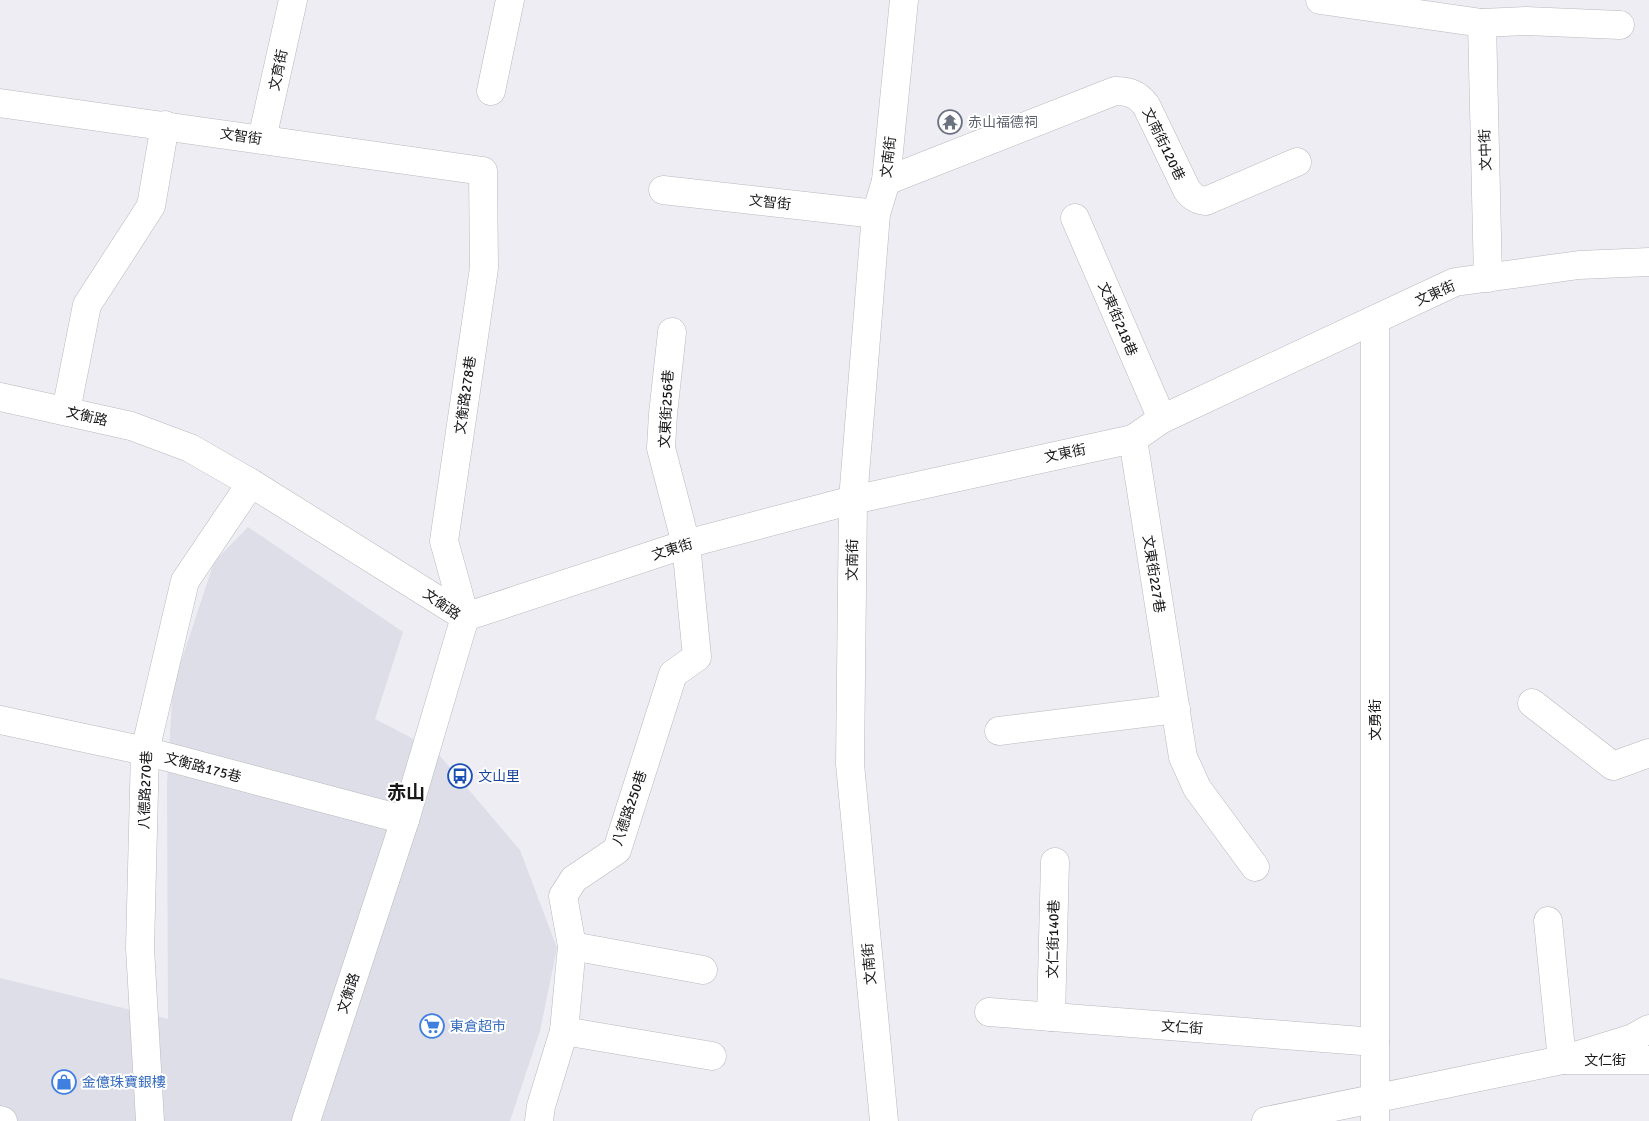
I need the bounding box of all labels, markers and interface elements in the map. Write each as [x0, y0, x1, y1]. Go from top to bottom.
street label: 文育街 [266, 48, 291, 92]
street label: 文南街120巷 [1139, 105, 1188, 183]
temple icon: 赤山福德祠 [937, 109, 963, 135]
place label: 赤山福德祠 [968, 114, 1038, 131]
street label: 文智街 [219, 125, 263, 148]
street label: 文中街 [1476, 129, 1495, 171]
street label: 文南街 [878, 135, 899, 179]
street label: 文智街 [748, 192, 792, 213]
street label: 文東街 [1413, 277, 1458, 310]
street label: 文東街218巷 [1094, 280, 1141, 359]
street label: 文衡路278巷 [452, 355, 479, 435]
street label: 文東街256巷 [656, 369, 677, 449]
street label: 文衡路 [65, 403, 109, 429]
street label: 文東街 [1043, 441, 1087, 466]
street label: 文東街227巷 [1139, 534, 1168, 614]
street label: 文東街 [650, 535, 695, 564]
street label: 文南街 [844, 539, 861, 581]
street label: 文衡路 [420, 585, 464, 623]
street label: 文勇街 [1367, 699, 1384, 741]
street label: 文衡路175巷 [163, 749, 243, 786]
street label: 八德路270巷 [136, 750, 155, 830]
bus stop icon: 文山里 [447, 763, 473, 789]
place label: 文山里 [478, 768, 520, 785]
street label: 八德路250巷 [609, 768, 650, 848]
district label: 赤山 [387, 781, 425, 805]
street label: 文仁街140巷 [1044, 900, 1063, 978]
street label: 文南街 [859, 942, 880, 986]
street label: 文衡路 [334, 971, 363, 1016]
supermarket icon: 東倉超市 [419, 1013, 445, 1039]
place label: 東倉超市 [450, 1018, 506, 1035]
street label: 文仁街 [1160, 1018, 1204, 1037]
street label: 文仁街 [1584, 1052, 1626, 1069]
shop icon: 金億珠寶銀樓 [51, 1069, 77, 1095]
place label: 金億珠寶銀樓 [82, 1074, 166, 1091]

